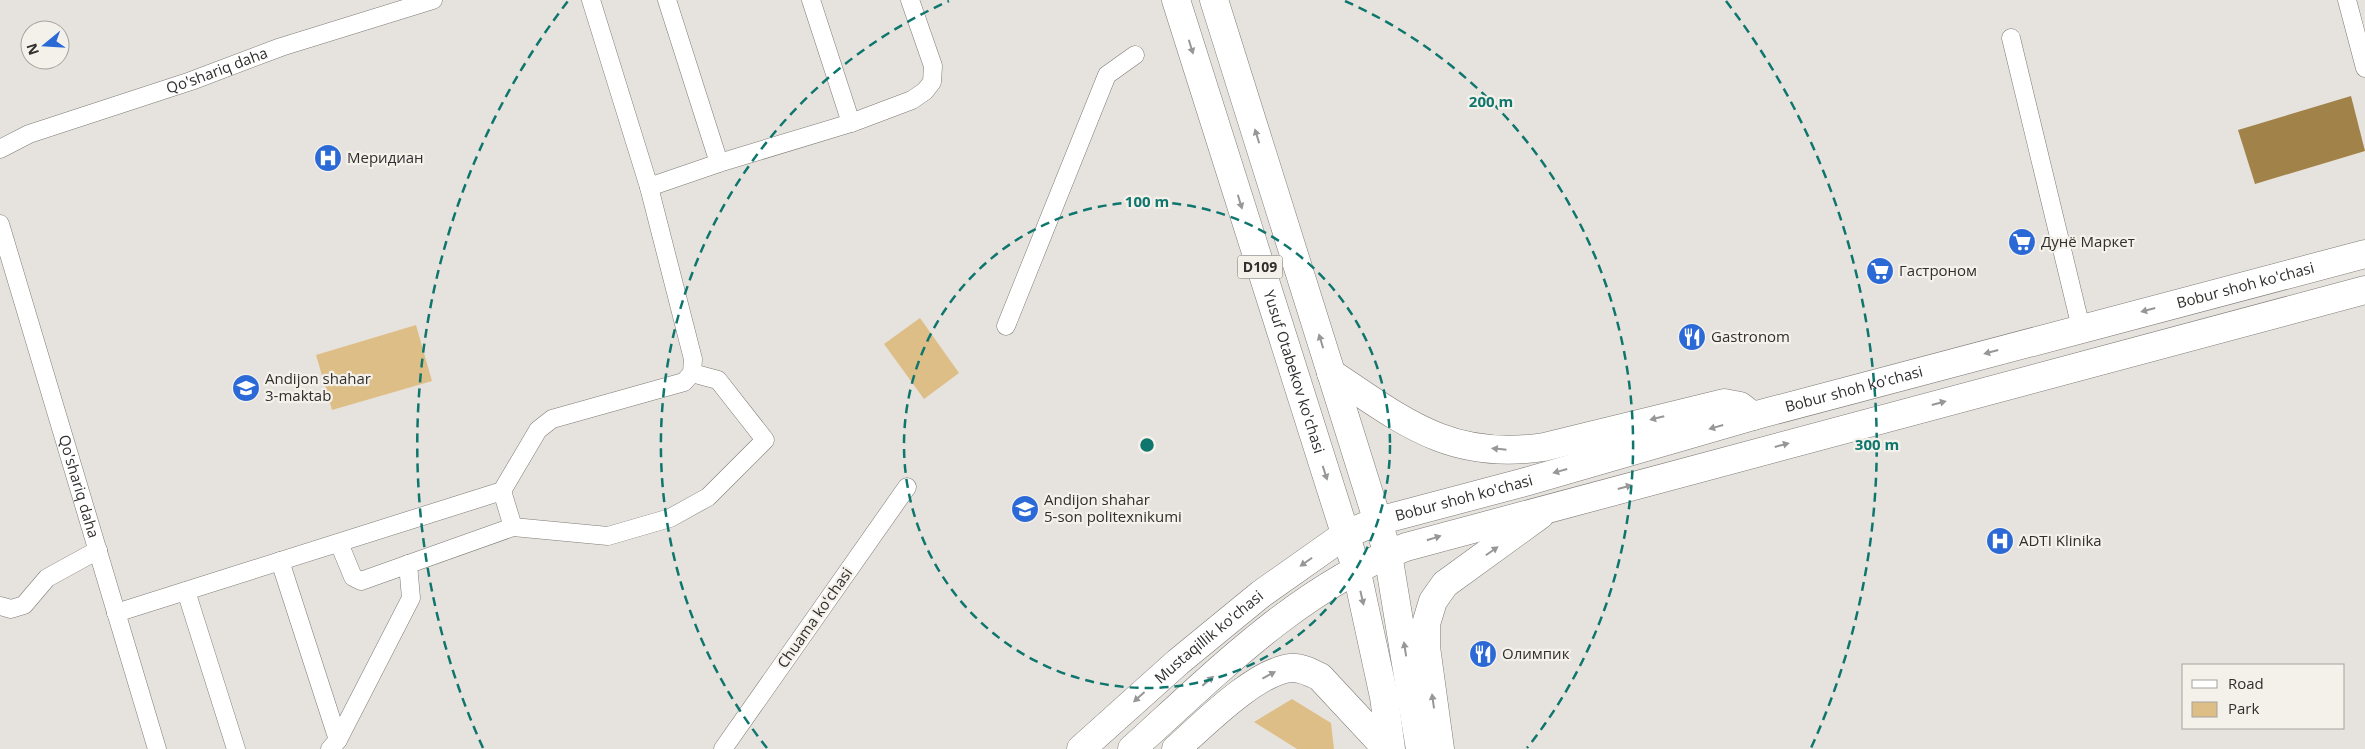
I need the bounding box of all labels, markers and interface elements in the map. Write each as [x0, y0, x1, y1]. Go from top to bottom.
north arrow [20, 20, 70, 70]
one-way arrow [1188, 39, 1195, 54]
text: N [21, 41, 43, 58]
street label: Qo'shariq daha [163, 42, 270, 97]
text: 200 m [1469, 91, 1513, 111]
one-way arrow [1252, 128, 1260, 143]
hospital icon: Меридиан [313, 143, 343, 173]
place label: Меридиан [347, 147, 424, 167]
text: 100 m [1125, 191, 1169, 211]
one-way arrow [1236, 194, 1244, 209]
supermarket icon: Дунё Маркет [2007, 227, 2037, 257]
place label: Дунё Маркет [2041, 231, 2135, 251]
road number: D109 [1238, 256, 1282, 278]
supermarket icon: Гастроном [1865, 256, 1895, 286]
street label: Bobur shoh ko'chasi [2174, 257, 2316, 312]
place label: Гастроном [1899, 260, 1977, 280]
street label: Yusuf Otabekov ko'chasi [1260, 287, 1330, 456]
one-way arrow [2141, 307, 2156, 315]
restaurant icon: Gastronom [1677, 322, 1707, 352]
place label: Gastronom [1711, 326, 1790, 346]
one-way arrow [1317, 333, 1325, 348]
one-way arrow [1984, 348, 1999, 356]
street label: Bobur shoh ko'chasi [1783, 361, 1925, 416]
place label: Andijon shahar 3-maktab [265, 368, 371, 405]
school or university icon: Andijon shahar 3-maktab [231, 373, 261, 403]
one-way arrow [1931, 398, 1946, 406]
one-way arrow [1650, 414, 1665, 422]
one-way arrow [1709, 423, 1724, 431]
street label: Qo'shariq daha [55, 432, 104, 540]
text: 300 m [1855, 434, 1899, 454]
centre of rings [1138, 436, 1156, 454]
one-way arrow [1774, 440, 1789, 448]
one-way arrow [1491, 445, 1507, 453]
one-way arrow [1322, 466, 1330, 481]
one-way arrow [1552, 468, 1567, 476]
street label: Bobur shoh ko'chasi [1393, 469, 1535, 525]
one-way arrow [1617, 483, 1633, 491]
place label: Andijon shahar 5-son politexnikumi [1044, 489, 1182, 526]
school or university icon: Andijon shahar 5-son politexnikumi [1010, 494, 1040, 524]
hospital icon: ADTI Klinika [1985, 526, 2015, 556]
place label: ADTI Klinika [2019, 530, 2102, 550]
one-way arrow [1427, 534, 1442, 542]
one-way arrow [1485, 546, 1499, 556]
one-way arrow [1299, 557, 1313, 567]
street label: Chuama koʻchasi [772, 563, 856, 672]
street label: Mustaqillik ko'chasi [1150, 585, 1267, 687]
one-way arrow [1359, 591, 1367, 607]
restaurant icon: Олимпик [1468, 639, 1498, 669]
one-way arrow [1401, 640, 1409, 656]
place label: Олимпик [1502, 643, 1570, 663]
legend [2182, 664, 2345, 729]
one-way arrow [1262, 671, 1276, 679]
text: Road [2228, 673, 2264, 693]
one-way arrow [1201, 676, 1214, 687]
one-way arrow [1133, 691, 1145, 703]
one-way arrow [1429, 692, 1437, 708]
text: Park [2228, 698, 2259, 718]

